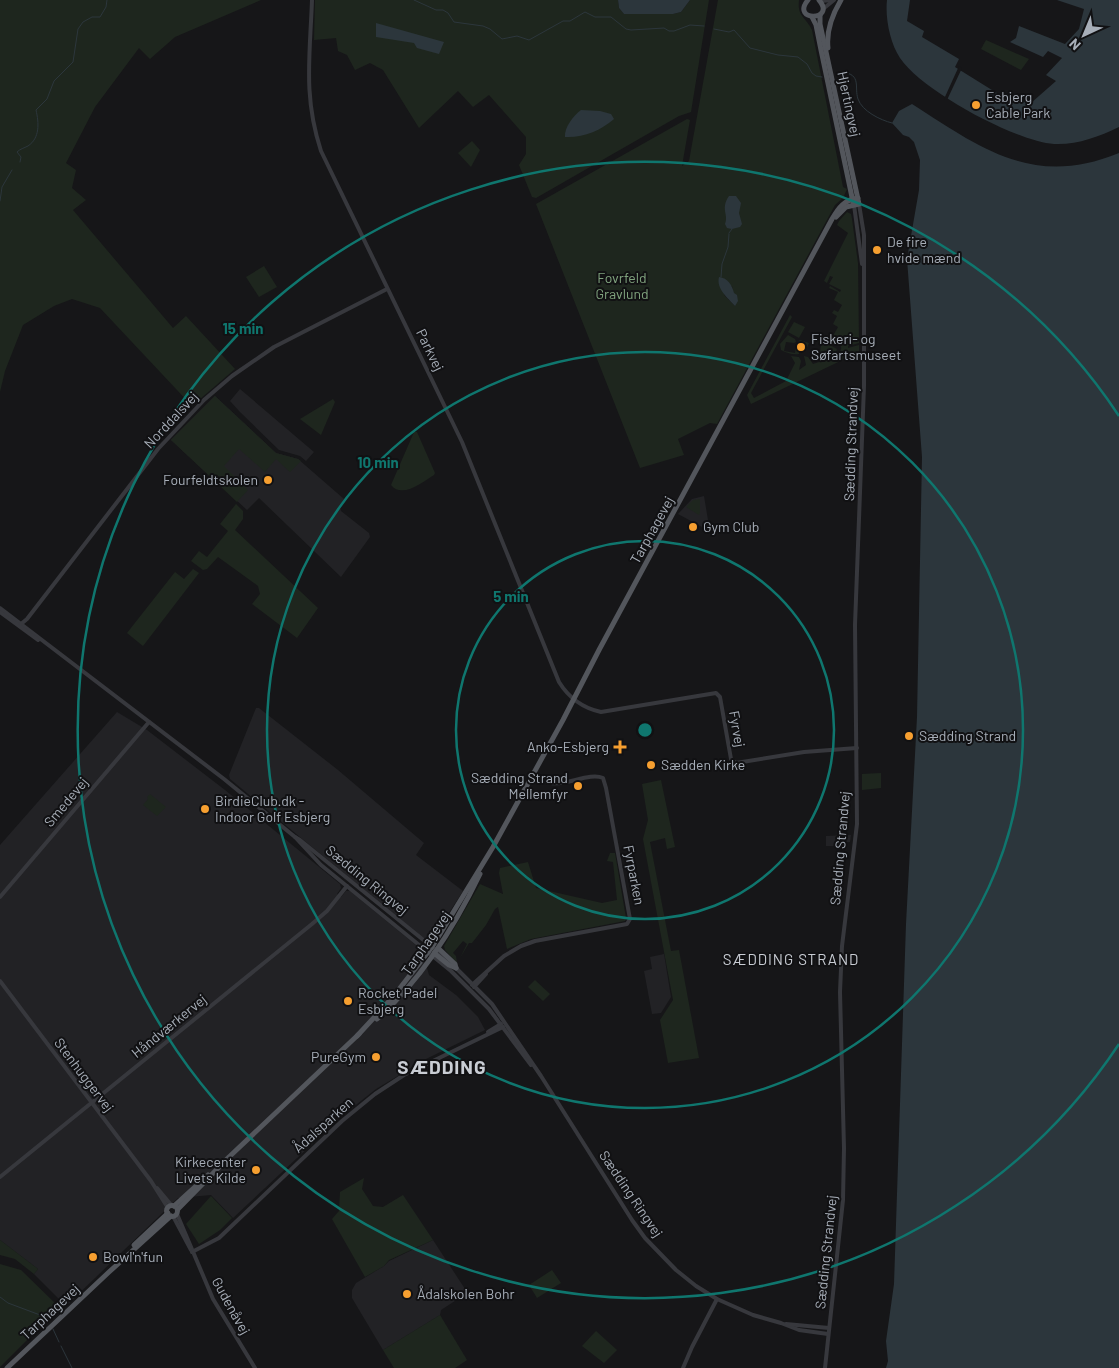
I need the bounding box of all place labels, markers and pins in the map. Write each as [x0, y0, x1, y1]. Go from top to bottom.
place label: Esbjerg Cable Park [986, 88, 1050, 121]
marker: Esbjerg Cable Park [970, 99, 982, 111]
place label: De fire hvide mænd [887, 233, 961, 266]
marker: De fire hvide mænd [871, 244, 883, 256]
place label: Fiskeri- og Søfartsmuseet [811, 330, 901, 363]
marker: Fiskeri- og Søfartsmuseet [795, 341, 807, 353]
place label: Fourfeldtskolen [163, 471, 258, 488]
marker: Fourfeldtskolen [262, 474, 274, 486]
place label: Gym Club [703, 518, 759, 535]
marker: Gym Club [687, 521, 699, 533]
centre of rings [636, 721, 654, 739]
place label: Sædding Strand [919, 727, 1016, 744]
marker: Sædding Strand [903, 730, 915, 742]
place label: Anko-Esbjerg [527, 738, 609, 755]
marker: Anko-Esbjerg [613, 740, 627, 754]
place label: Sædden Kirke [661, 756, 745, 773]
marker: Sædden Kirke [645, 759, 657, 771]
place label: Sædding Strand Mellemfyr [471, 769, 568, 802]
marker: Sædding Strand Mellemfyr [572, 780, 584, 792]
place label: BirdieClub.dk - Indoor Golf Esbjerg [215, 792, 330, 825]
marker: BirdieClub.dk - Indoor Golf Esbjerg [199, 803, 211, 815]
place label: Rocket Padel Esbjerg [358, 984, 437, 1017]
marker: Rocket Padel Esbjerg [342, 995, 354, 1007]
place label: PureGym [311, 1048, 366, 1065]
marker: PureGym [370, 1051, 382, 1063]
place label: Kirkecenter Livets Kilde [175, 1153, 246, 1186]
marker: Kirkecenter Livets Kilde [250, 1164, 262, 1176]
place label: Bowl'n'fun [103, 1248, 163, 1265]
marker: Bowl'n'fun [87, 1251, 99, 1263]
place label: Ådalskolen Bohr [417, 1285, 515, 1302]
marker: Ådalskolen Bohr [401, 1288, 413, 1300]

